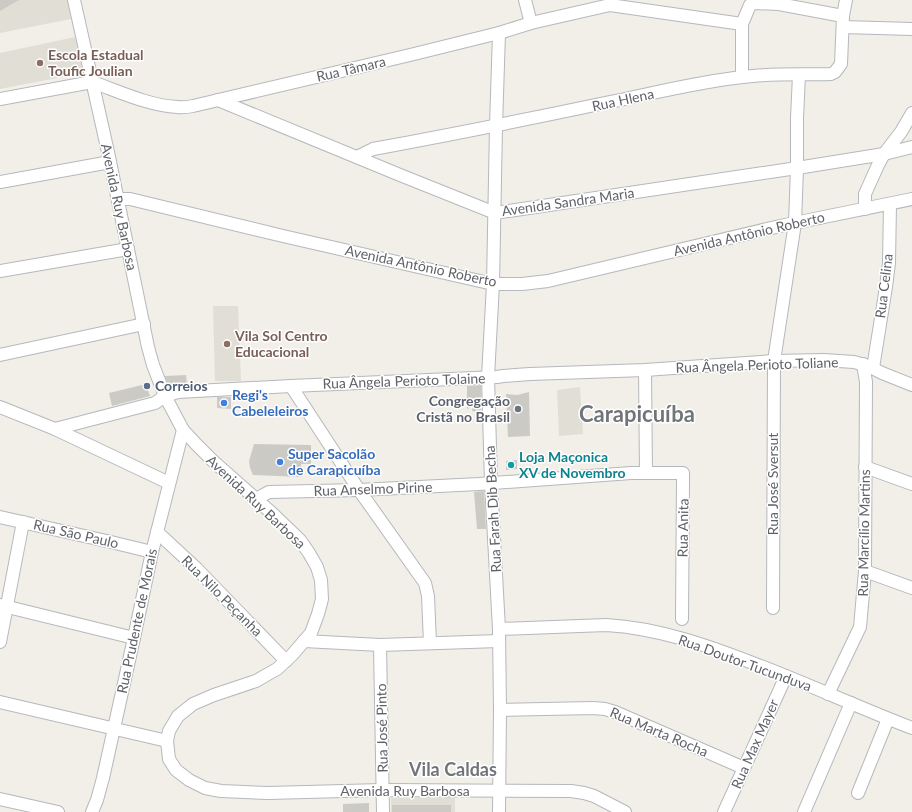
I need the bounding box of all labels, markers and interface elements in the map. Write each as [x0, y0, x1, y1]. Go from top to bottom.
place label: Escola Estadual Toufic Joulian [48, 46, 144, 79]
street label: Rua Tâmara [314, 52, 387, 85]
marker: Escola Estadual Toufic Joulian [35, 58, 45, 68]
street label: Rua Hlena [590, 85, 655, 114]
street label: Avenida Ruy Barbosa [98, 142, 141, 272]
street label: Avenida Sandra Maria [501, 184, 635, 219]
street label: Avenida Antônio Roberto [672, 208, 826, 259]
street label: Avenida Antônio Roberto [344, 241, 499, 290]
street label: Rua Celina [871, 253, 896, 319]
place label: Vila Sol Centro Educacional [234, 327, 328, 360]
marker: Vila Sol Centro Educacional [222, 339, 232, 349]
street label: Rua Ângela Perioto Toliane [675, 353, 839, 376]
street label: Rua Ângela Perioto Tolaine [322, 369, 486, 392]
place label: Correios [155, 377, 208, 394]
marker: Correios [142, 381, 152, 391]
place label: Regi's Cabeleleiros [232, 386, 308, 419]
place label: Congregação Cristã no Brasil [416, 392, 510, 425]
marker: Regi's Cabeleleiros [219, 398, 229, 408]
district label: Carapicuíba [579, 400, 695, 427]
marker: Congregação Cristã no Brasil [513, 404, 523, 414]
street label: Rua José Sversut [764, 433, 781, 535]
place label: Super Sacolão de Carapicuíba [288, 445, 381, 478]
street label: Rua Farah Dib Becha [481, 445, 504, 573]
place label: Loja Maçonica XV de Novembro [519, 448, 626, 481]
street label: Avenida Ruy Barbosa [203, 451, 309, 552]
marker: Super Sacolão de Carapicuíba [275, 457, 285, 467]
marker: Loja Maçonica XV de Novembro [506, 460, 516, 470]
street label: Rua Marcílio Martins [854, 469, 873, 597]
street label: Rua Anselmo Pirine [313, 478, 433, 499]
street label: Rua Anita [673, 498, 692, 558]
street label: Rua São Paulo [32, 515, 120, 552]
street label: Rua Prudente de Morais [113, 547, 160, 695]
street label: Rua Nilo Peçanha [178, 552, 266, 640]
street label: Rua Doutor Tucunduva [676, 630, 814, 695]
street label: Rua José Pinto [372, 683, 391, 773]
street label: Rua Max Mayer [727, 696, 782, 791]
street label: Rua Marta Rocha [608, 703, 711, 760]
district label: Vila Caldas [408, 758, 497, 780]
street label: Avenida Ruy Barbosa [340, 782, 470, 799]

